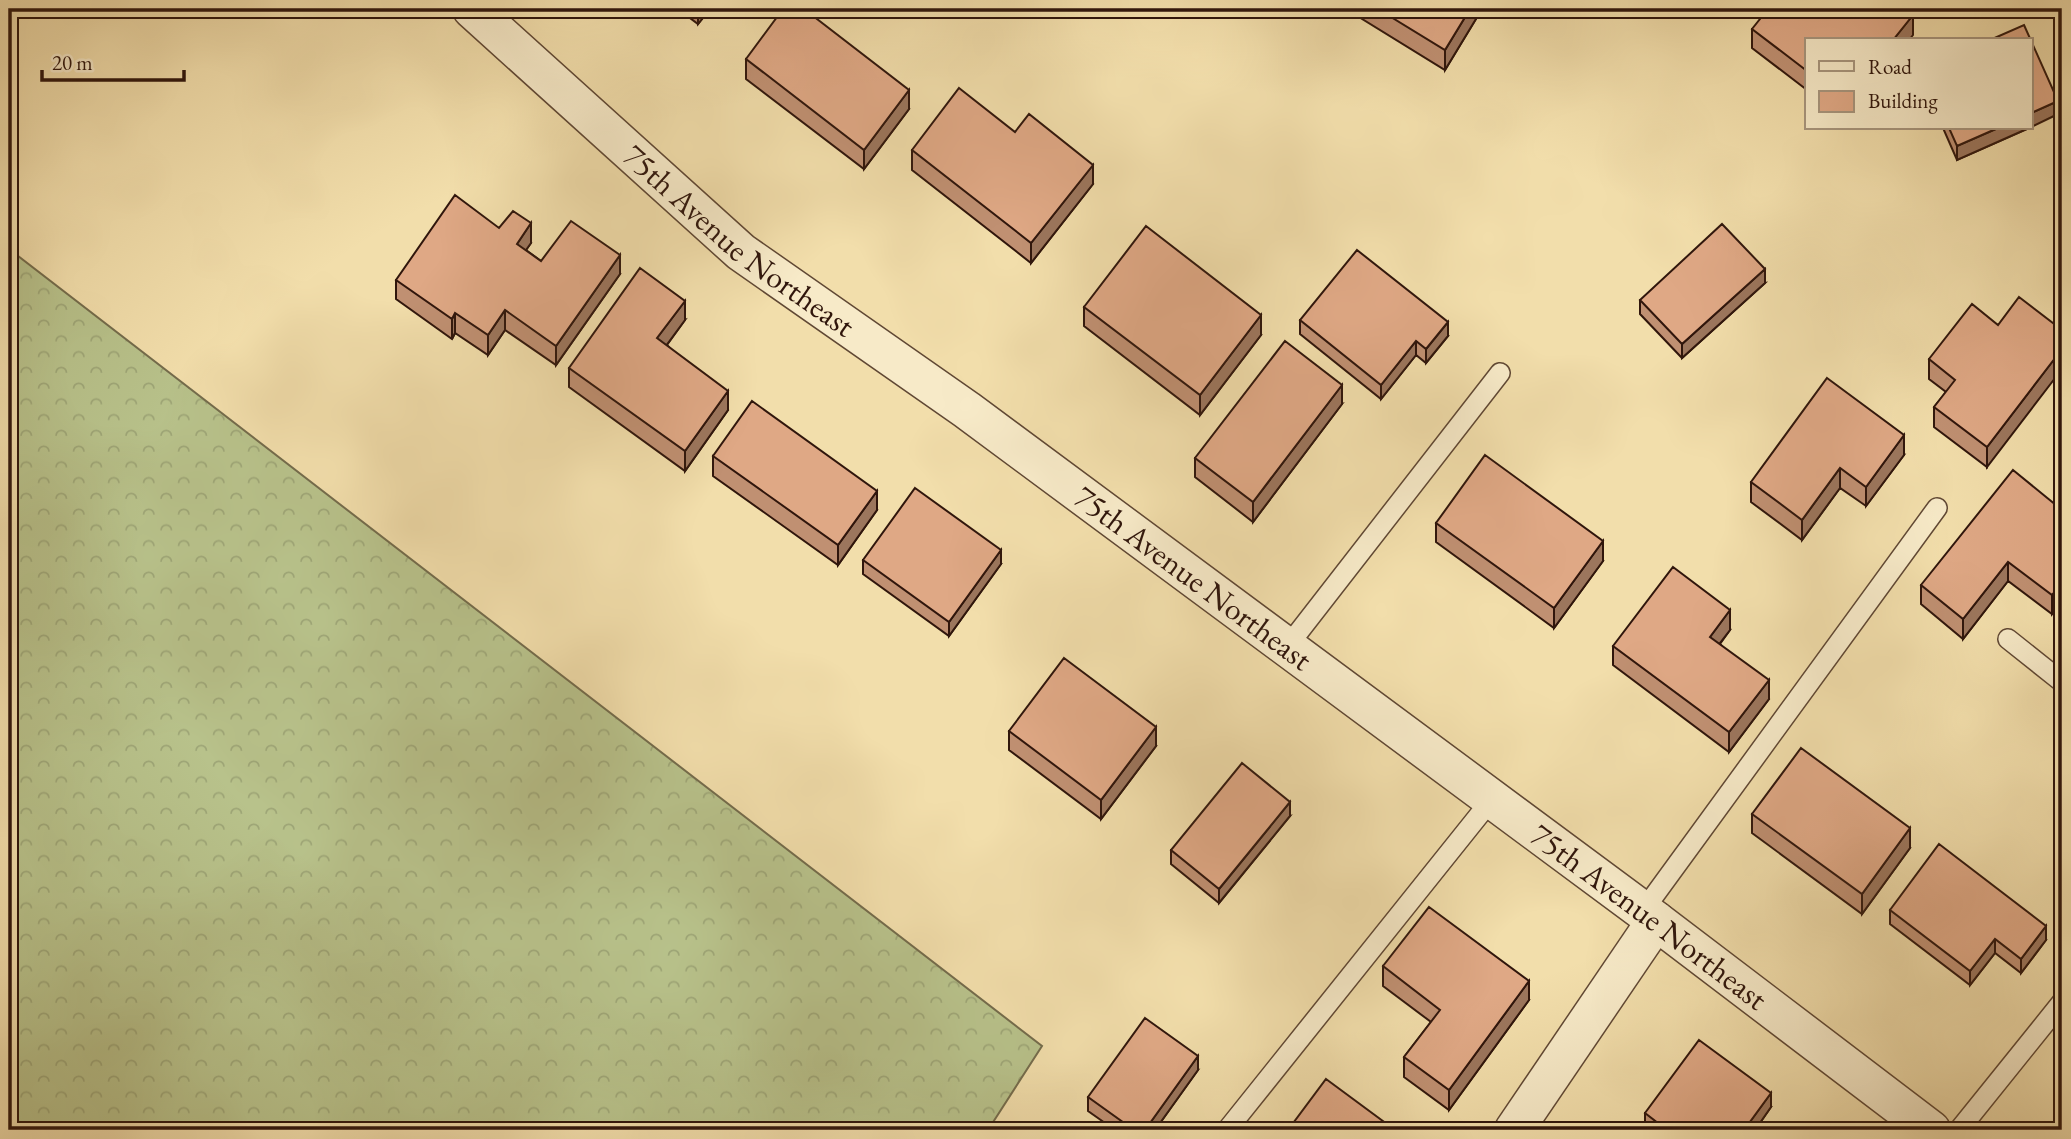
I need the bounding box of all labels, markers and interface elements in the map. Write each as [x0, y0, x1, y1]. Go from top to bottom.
scale bar [42, 38, 184, 82]
legend [1805, 38, 2032, 130]
text: 20 m [52, 49, 93, 76]
text: Road [1868, 53, 1912, 80]
text: Building [1868, 87, 1938, 114]
street label: 75th Avenue Northeast [614, 135, 863, 346]
street label: 75th Avenue Northeast [1066, 476, 1321, 680]
street label: 75th Avenue Northeast [1522, 814, 1776, 1019]

